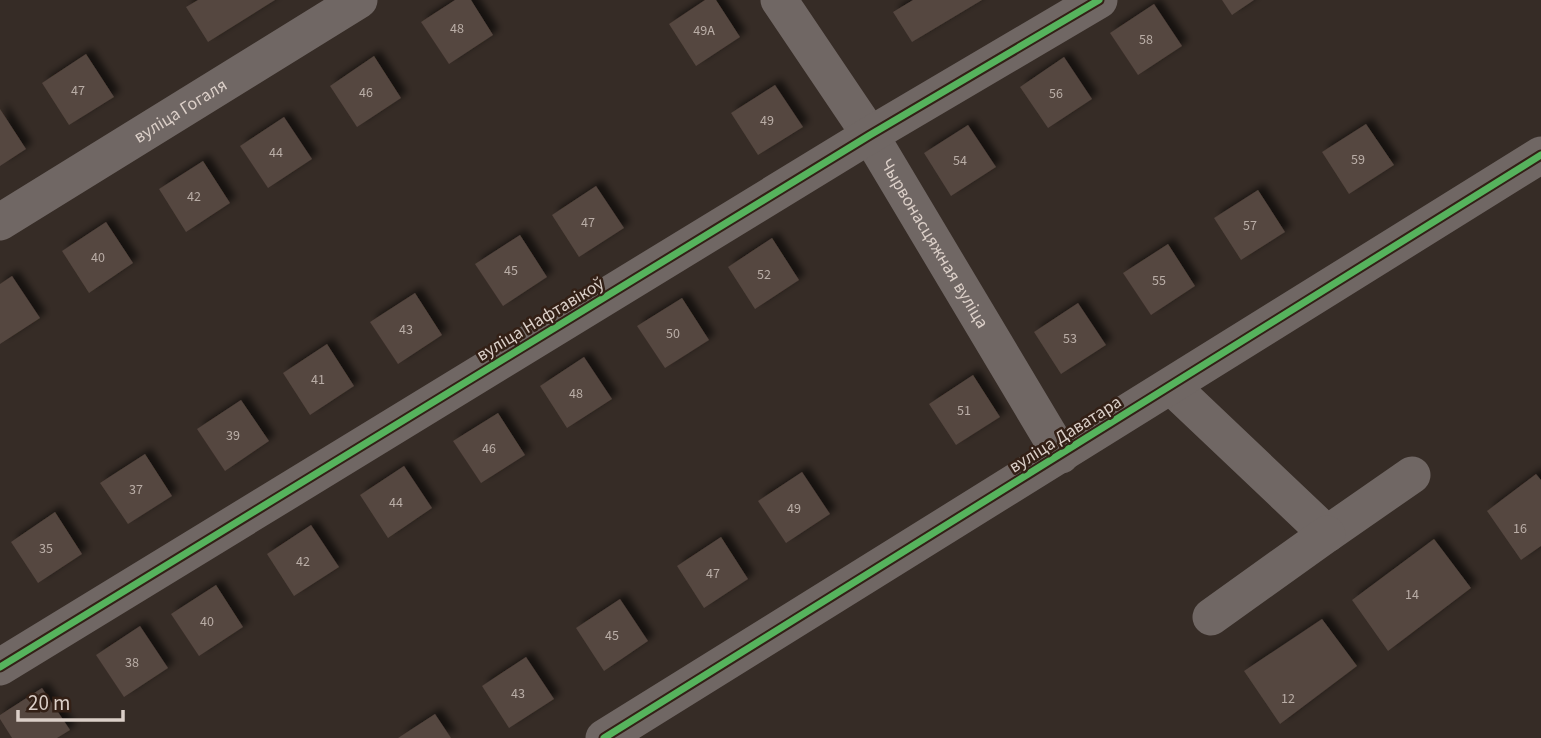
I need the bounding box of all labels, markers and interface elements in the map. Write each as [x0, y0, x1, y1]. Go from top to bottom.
house number: 48 [450, 19, 464, 39]
house number: 49А [693, 21, 715, 41]
house number: 58 [1139, 30, 1153, 50]
street label: вуліца Гогаля [129, 72, 232, 149]
house number: 47 [71, 81, 85, 101]
house number: 46 [359, 83, 373, 103]
house number: 56 [1049, 84, 1063, 104]
house number: 49 [760, 111, 774, 131]
house number: 44 [269, 143, 283, 163]
house number: 59 [1351, 150, 1365, 170]
house number: 54 [953, 151, 967, 171]
street label: Чырвонасцяжная вуліца [874, 154, 995, 333]
house number: 42 [187, 187, 201, 207]
house number: 47 [581, 213, 595, 233]
house number: 57 [1243, 216, 1257, 236]
house number: 40 [91, 248, 105, 268]
house number: 45 [504, 261, 518, 281]
house number: 52 [757, 265, 771, 285]
street label: вуліца Нафтавікоў [472, 271, 609, 367]
house number: 55 [1152, 271, 1166, 291]
house number: 43 [399, 320, 413, 340]
house number: 50 [666, 324, 680, 344]
house number: 53 [1063, 329, 1077, 349]
house number: 41 [311, 370, 325, 390]
house number: 48 [569, 384, 583, 404]
street label: вуліца Даватара [1004, 390, 1126, 479]
house number: 51 [957, 401, 971, 421]
house number: 39 [226, 426, 240, 446]
house number: 46 [482, 439, 496, 459]
house number: 37 [129, 480, 143, 500]
house number: 44 [389, 493, 403, 513]
house number: 49 [787, 499, 801, 519]
house number: 16 [1513, 519, 1527, 539]
house number: 35 [39, 539, 53, 559]
house number: 42 [296, 552, 310, 572]
house number: 47 [706, 564, 720, 584]
house number: 14 [1405, 585, 1419, 605]
house number: 40 [200, 612, 214, 632]
house number: 45 [605, 626, 619, 646]
house number: 38 [125, 653, 139, 673]
scale bar [18, 678, 122, 722]
house number: 43 [511, 684, 525, 704]
text: 20 m [28, 688, 70, 718]
house number: 12 [1281, 689, 1295, 709]

